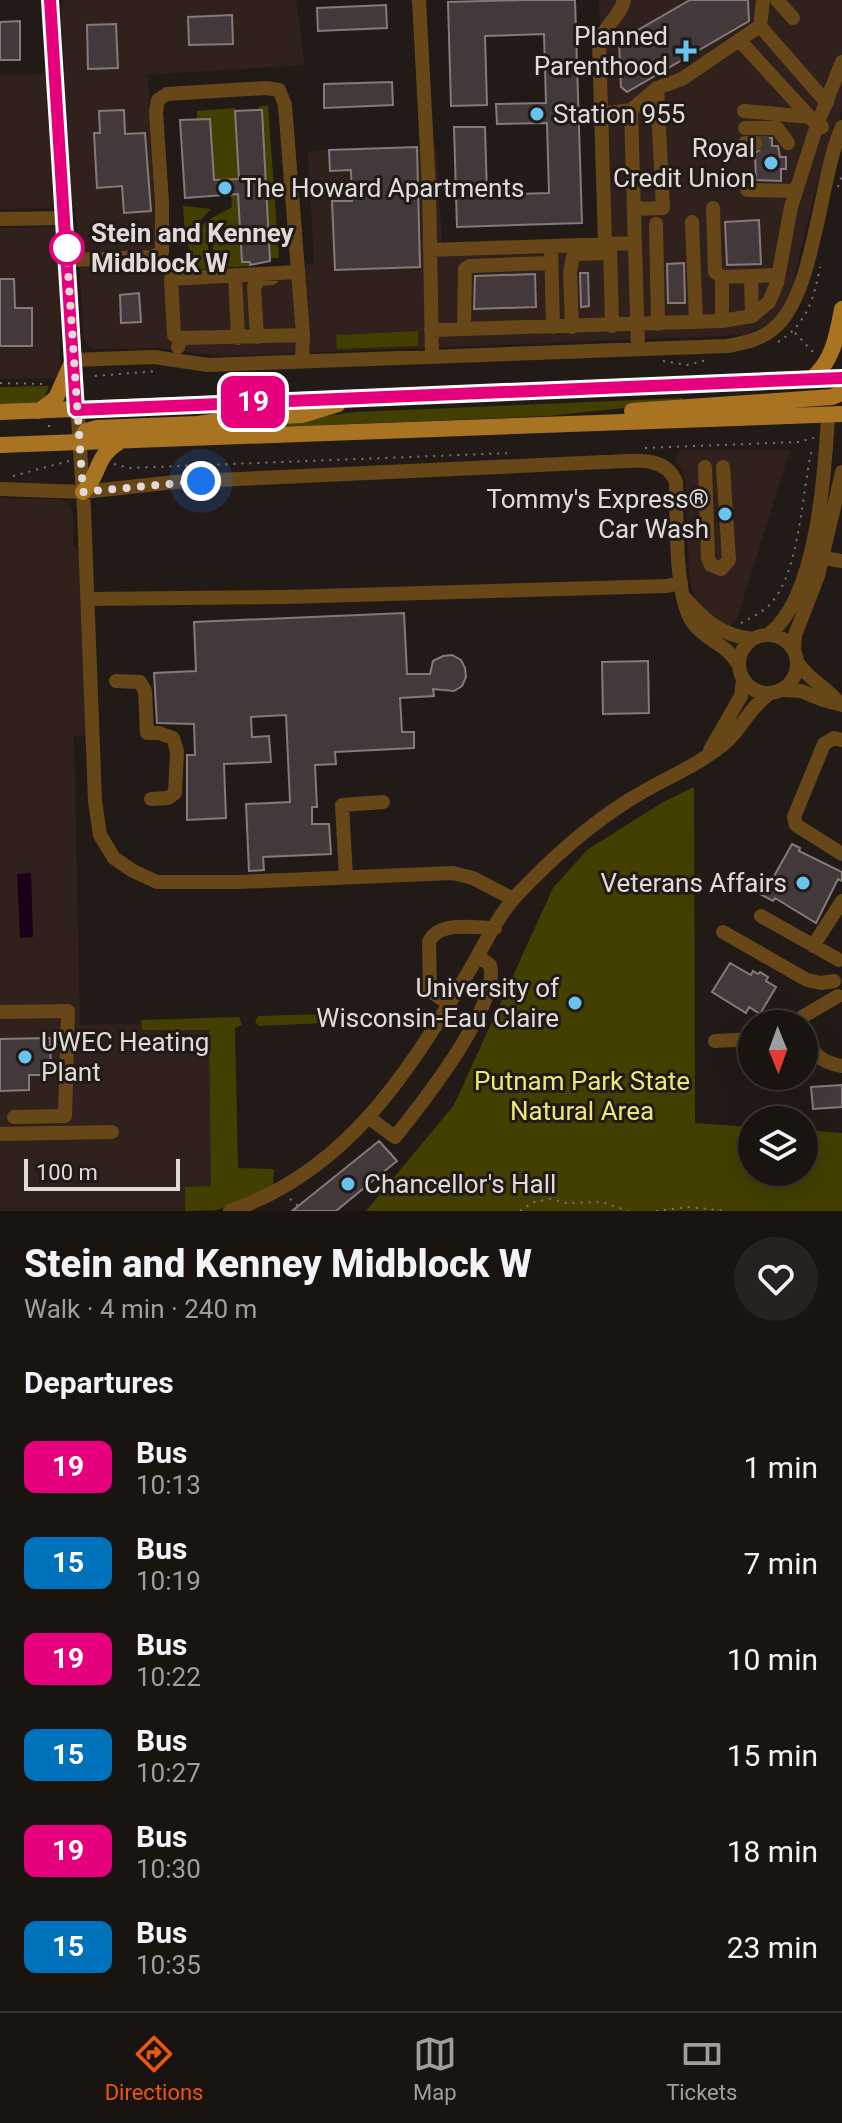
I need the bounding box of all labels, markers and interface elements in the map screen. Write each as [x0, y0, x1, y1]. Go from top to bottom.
place label: Planned Parenthood [534, 21, 668, 81]
marker: Planned Parenthood [675, 40, 697, 62]
place label: Station 955 [553, 99, 685, 129]
marker: Station 955 [528, 105, 546, 123]
place label: Royal Credit Union [613, 133, 755, 193]
marker: Royal Credit Union [762, 154, 780, 172]
place label: The Howard Apartments [241, 173, 524, 203]
marker: The Howard Apartments [216, 179, 234, 197]
place label: Stein and Kenney Midblock W [91, 218, 295, 278]
marker: Stein and Kenney Midblock W [50, 231, 84, 265]
line badge: 19 [217, 376, 289, 428]
text: 19 [237, 385, 269, 418]
your location [181, 461, 221, 501]
place label: Tommy's Express® Car Wash [487, 484, 709, 544]
marker: Tommy's Express® Car Wash [716, 505, 734, 523]
place label: Veterans Affairs [601, 868, 787, 898]
marker: Veterans Affairs [794, 874, 812, 892]
place label: University of Wisconsin-Eau Claire [316, 973, 560, 1033]
marker: University of Wisconsin-Eau Claire [566, 994, 584, 1012]
north arrow [738, 1010, 818, 1090]
map controls [738, 1010, 818, 1186]
place label: UWEC Heating Plant [41, 1027, 209, 1087]
marker: UWEC Heating Plant [16, 1048, 34, 1066]
park label: Putnam Park State Natural Area [474, 1066, 690, 1126]
button: layers [738, 1106, 818, 1186]
scale bar [24, 1155, 180, 1191]
text: 100 m [36, 1160, 98, 1185]
place label: Chancellor's Hall [364, 1169, 556, 1199]
marker: Chancellor's Hall [339, 1175, 357, 1193]
button: heart [734, 1237, 818, 1321]
text: Stein and Kenney Midblock W [24, 1242, 532, 1286]
text: Walk · 4 min · 240 m [24, 1294, 257, 1324]
text: Departures [24, 1365, 174, 1400]
text: Bus [136, 1435, 187, 1470]
text: 19 [52, 1450, 84, 1483]
text: 1 min [744, 1450, 818, 1485]
text: 10:13 [136, 1470, 201, 1500]
text: Bus [136, 1531, 187, 1566]
text: 15 [52, 1546, 84, 1579]
text: 7 min [744, 1546, 818, 1581]
text: 10:19 [136, 1566, 201, 1596]
text: Bus [136, 1627, 187, 1662]
text: 19 [52, 1642, 84, 1675]
text: 10 min [727, 1642, 818, 1677]
text: 10:22 [136, 1662, 201, 1692]
text: Bus [136, 1723, 187, 1758]
text: 15 [52, 1738, 84, 1771]
text: 15 min [727, 1738, 818, 1773]
text: 10:27 [136, 1758, 201, 1788]
text: Bus [136, 1819, 187, 1854]
text: 19 [52, 1834, 84, 1867]
text: 18 min [727, 1834, 818, 1869]
text: 10:30 [136, 1854, 201, 1884]
text: Bus [136, 1915, 187, 1950]
text: 15 [52, 1930, 84, 1963]
text: 23 min [727, 1930, 818, 1965]
text: 10:35 [136, 1950, 201, 1980]
tab: Directions [105, 2032, 203, 2105]
tab: Map [413, 2032, 457, 2105]
tab: Tickets [666, 2032, 737, 2105]

